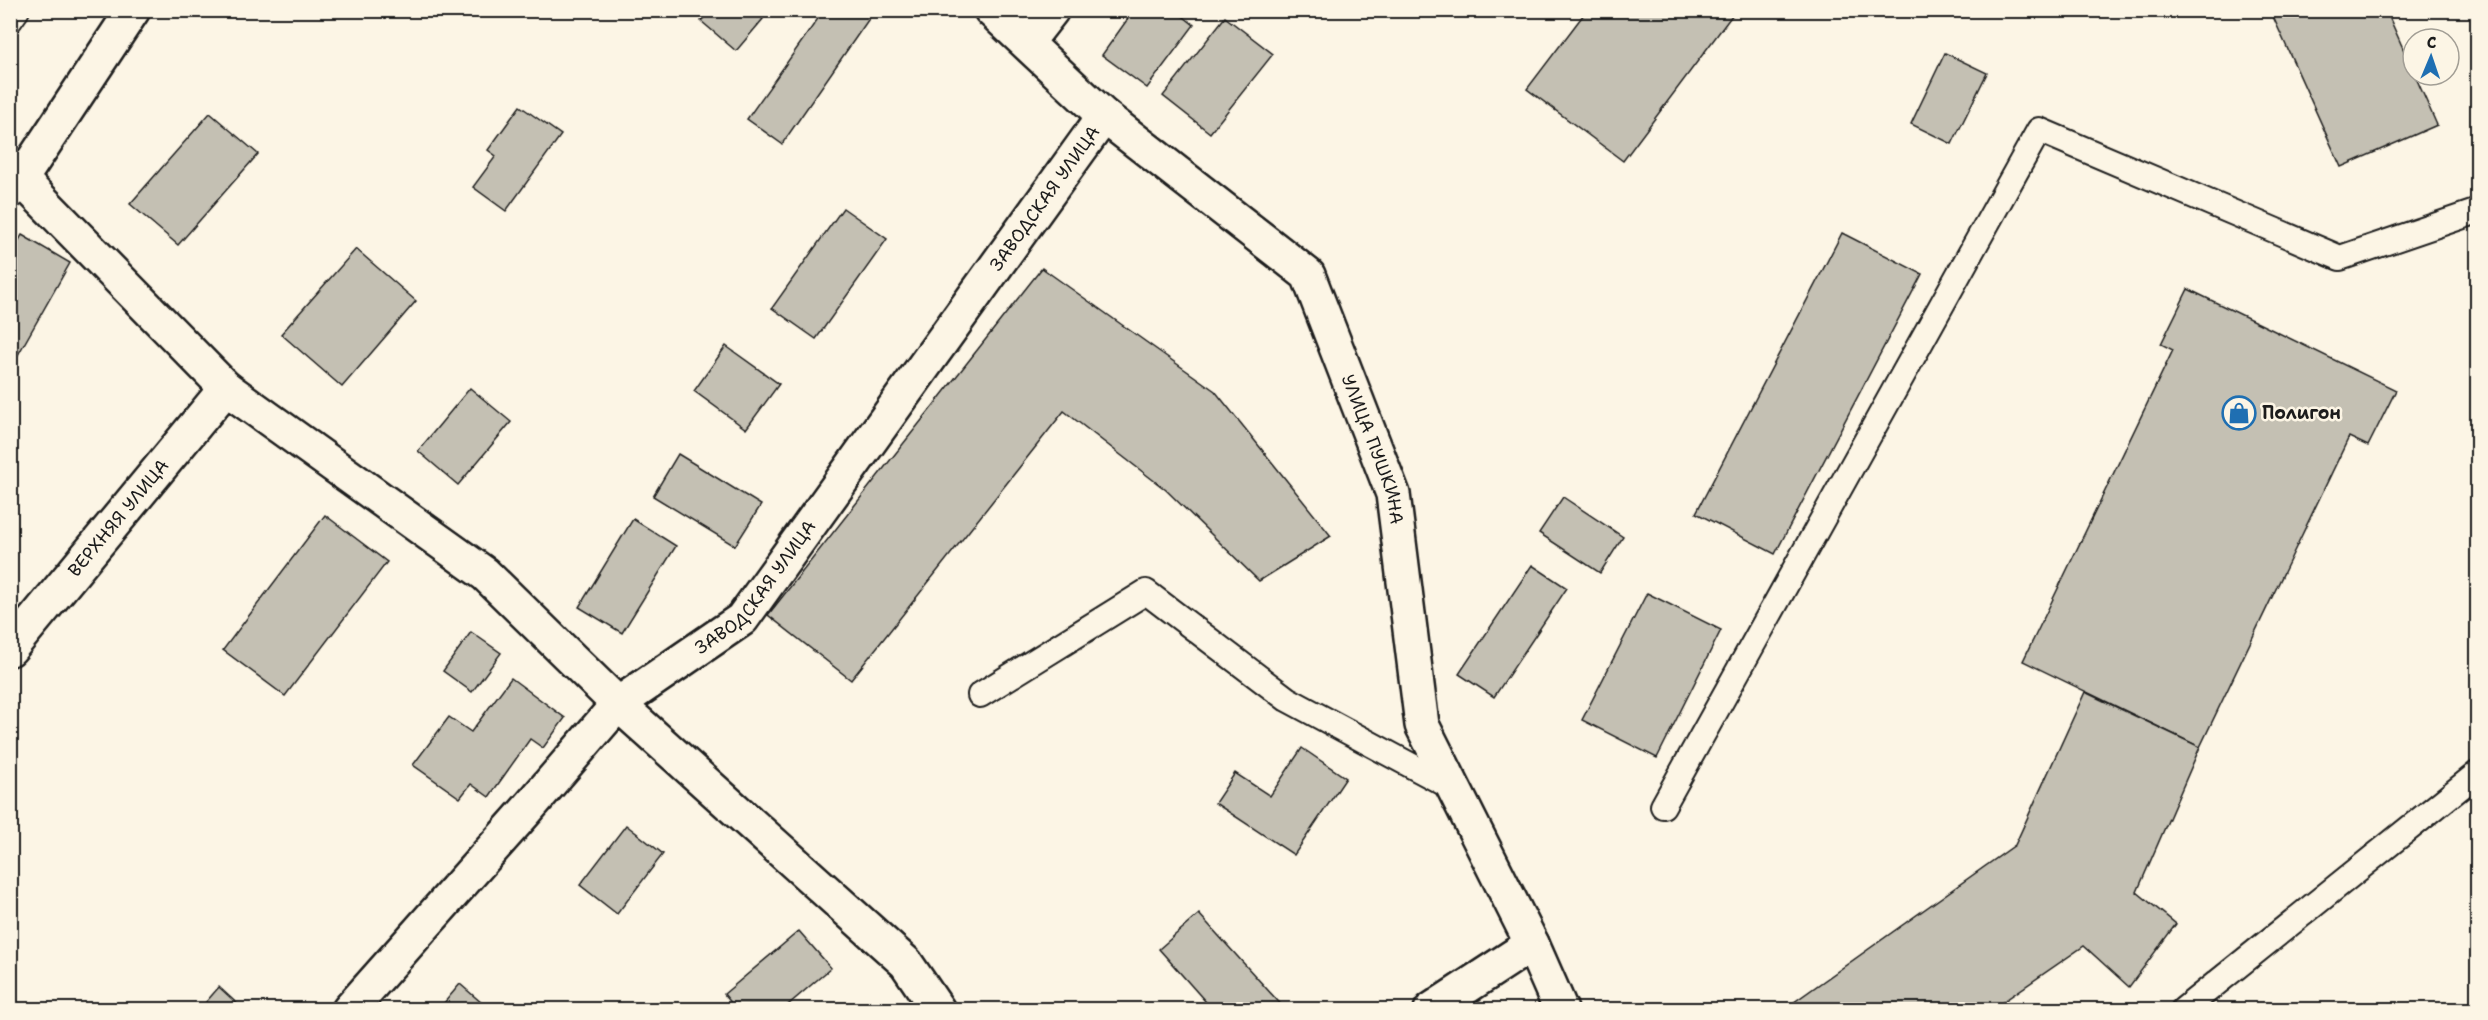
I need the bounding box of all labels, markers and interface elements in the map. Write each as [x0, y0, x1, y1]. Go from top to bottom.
north arrow [2401, 27, 2461, 87]
text: С [2426, 32, 2437, 53]
street label: ЗАВОДСКАЯ УЛИЦА [984, 121, 1105, 276]
street label: УЛИЦА ПУШКИНА [1336, 371, 1409, 526]
shop icon: Полигон [2221, 395, 2257, 431]
place label: Полигон [2262, 401, 2341, 425]
street label: ВЕРХНЯЯ УЛИЦА [63, 454, 174, 582]
street label: ЗАВОДСКАЯ УЛИЦА [690, 515, 821, 660]

